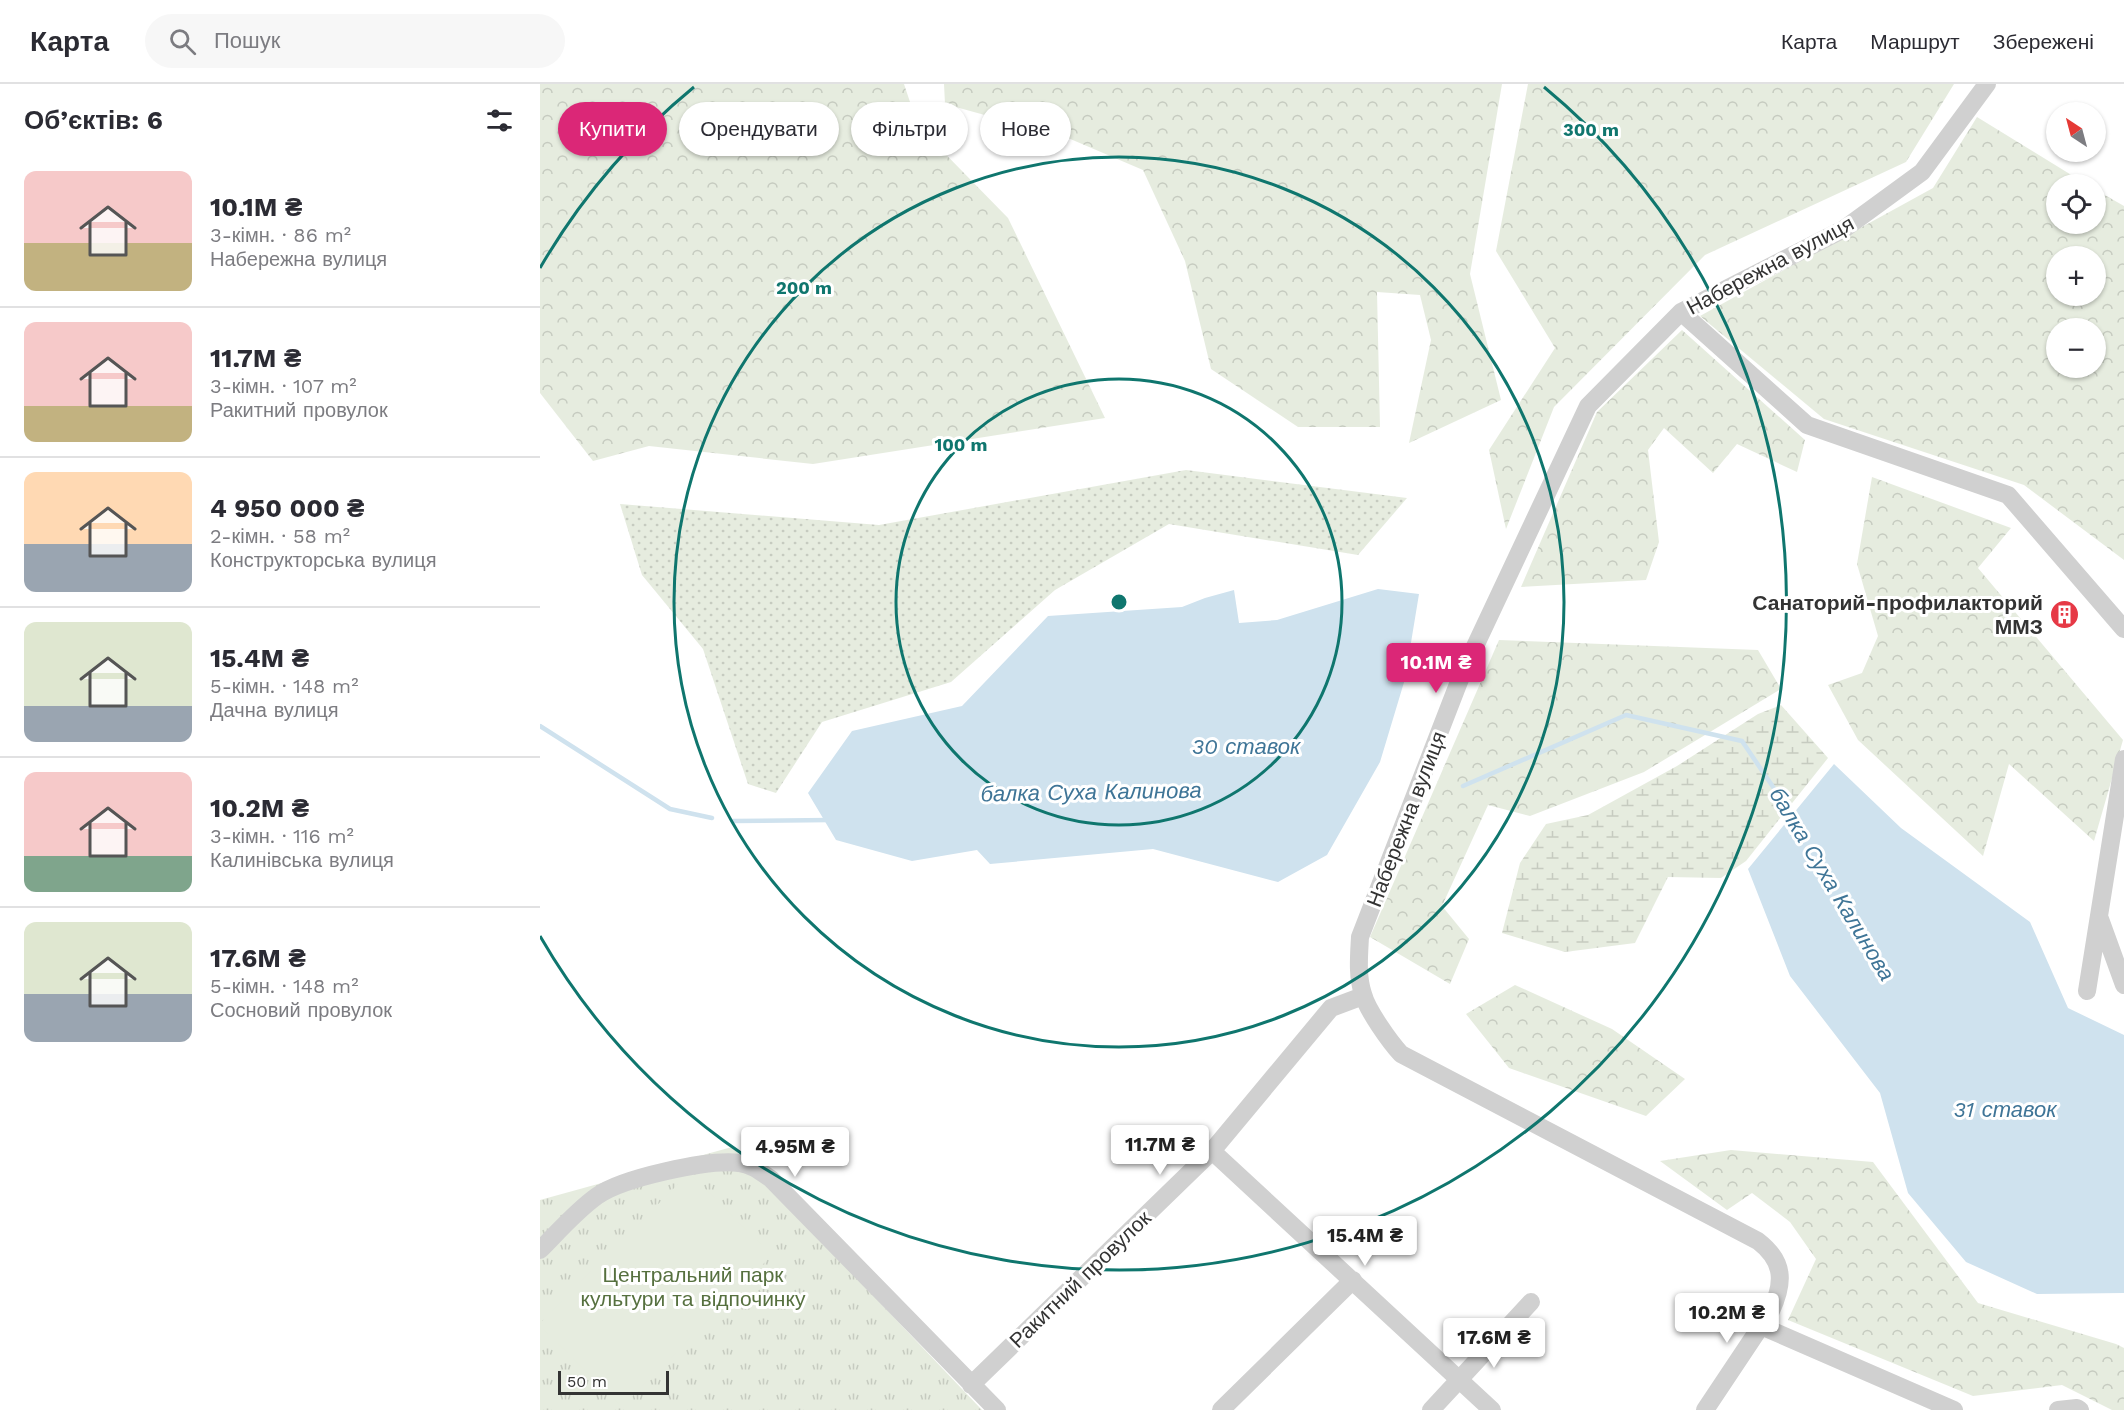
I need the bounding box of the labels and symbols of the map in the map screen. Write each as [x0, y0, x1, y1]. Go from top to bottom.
north arrow [2046, 102, 2106, 162]
text: 300 m [1563, 119, 1619, 140]
street label: Набережна вулиця [1682, 210, 1858, 320]
text: 200 m [776, 277, 832, 298]
text: 100 m [934, 434, 988, 455]
place label: Санаторий-профилакторий ММЗ [1752, 590, 2043, 639]
centre of rings [1109, 592, 1129, 612]
building icon: Санаторий-профилакторий ММЗ [2048, 598, 2080, 630]
pin: 10.1M ₴ [1381, 643, 1491, 694]
street label: Набережна вулиця [1361, 728, 1451, 910]
water label: 30 ставок [1192, 734, 1302, 759]
water label: балка Суха Калинова [980, 778, 1202, 806]
water label: балка Суха Калинова [1764, 783, 1900, 985]
water label: 31 ставок [1953, 1097, 2058, 1122]
pin: 11.7M ₴ [1105, 1125, 1215, 1176]
pin: 4.95M ₴ [740, 1127, 850, 1178]
street label: Ракитний провулок [1004, 1205, 1156, 1353]
pin: 15.4M ₴ [1310, 1216, 1420, 1267]
park label: Центральний парк культури та відпочинку [581, 1262, 806, 1311]
pin: 10.2M ₴ [1672, 1293, 1782, 1344]
pin: 17.6M ₴ [1439, 1318, 1549, 1369]
scale bar [558, 1368, 669, 1396]

